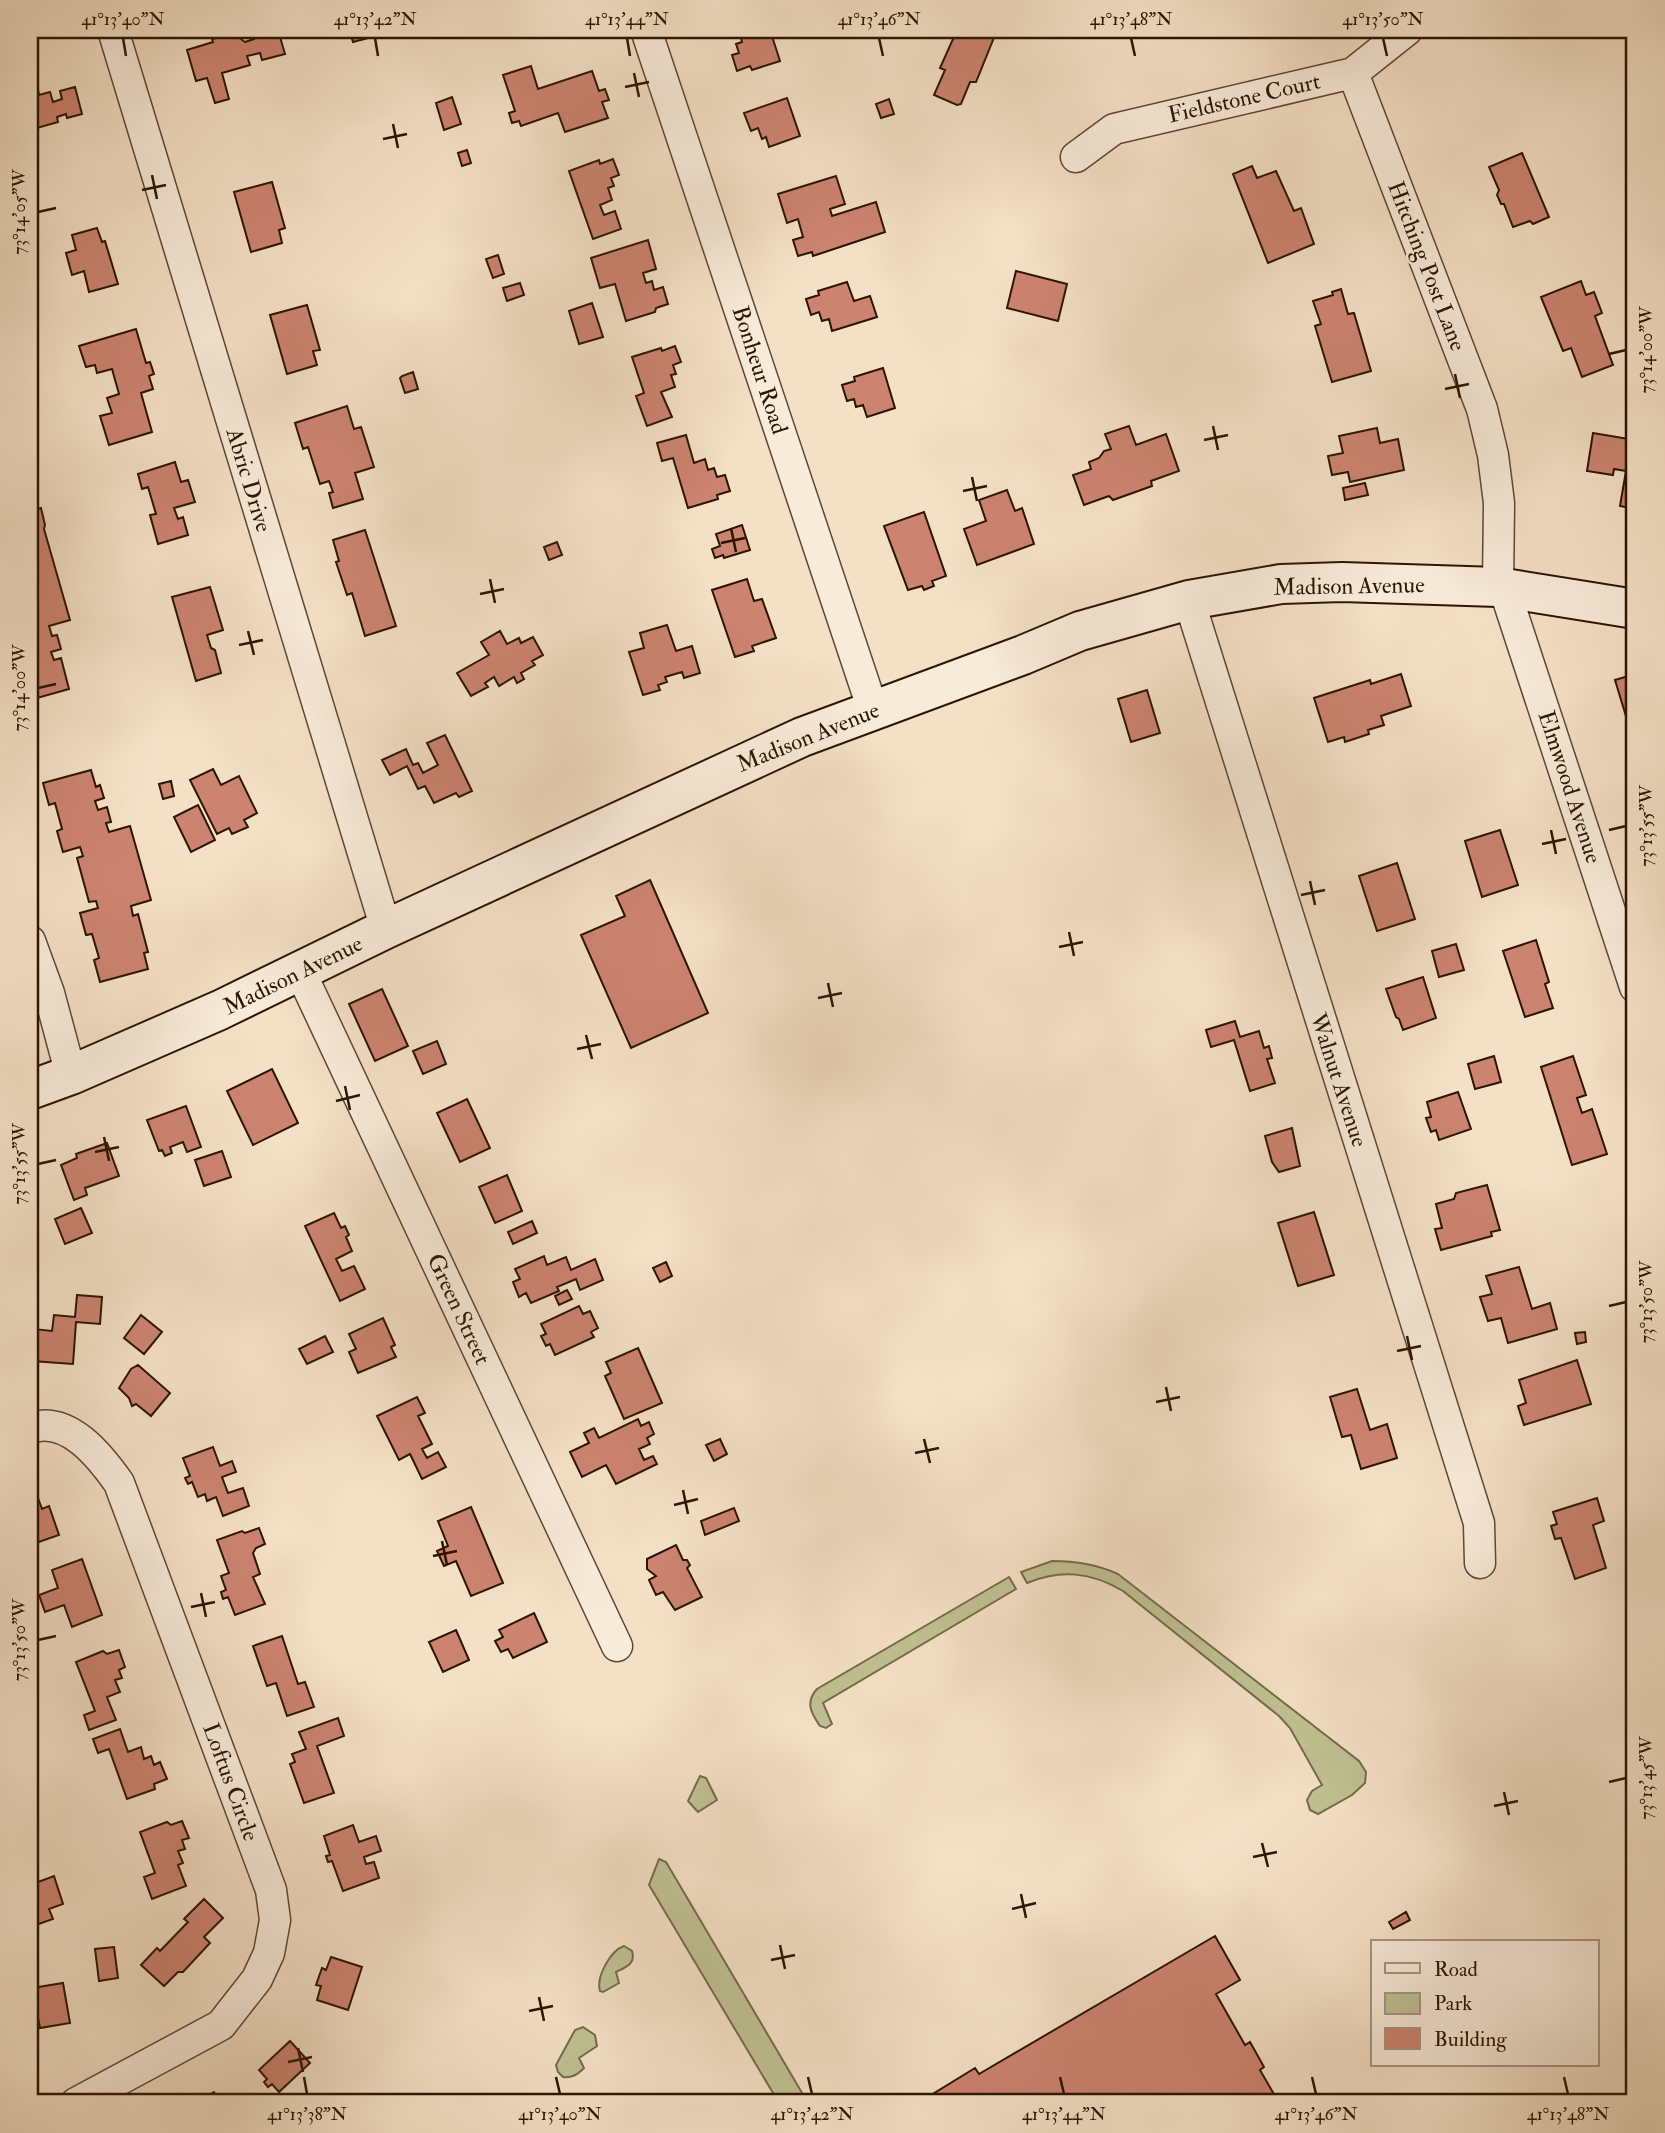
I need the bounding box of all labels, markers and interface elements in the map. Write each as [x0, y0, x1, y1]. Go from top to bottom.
text: 41°13'40"N [81, 8, 165, 31]
text: 41°13'42"N [333, 8, 417, 31]
text: 41°13'44"N [585, 8, 669, 31]
text: 41°13'46"N [837, 8, 921, 31]
text: 41°13'48"N [1090, 8, 1172, 31]
text: 41°13'50"N [1342, 8, 1424, 31]
street label: Fieldstone Court [1165, 66, 1323, 130]
text: 73°14'05"W [8, 169, 31, 255]
street label: Hitching Post Lane [1381, 177, 1473, 355]
street label: Bonheur Road [726, 302, 794, 438]
text: 73°14'00"W [1635, 306, 1658, 393]
street label: Abric Drive [219, 424, 279, 536]
street label: Madison Avenue [1273, 570, 1425, 602]
text: 73°14'00"W [8, 644, 31, 731]
street label: Madison Avenue [732, 695, 884, 779]
street label: Elmwood Avenue [1532, 707, 1608, 867]
text: 73°13'55"W [1635, 785, 1658, 867]
street label: Madison Avenue [219, 929, 368, 1021]
street label: Walnut Avenue [1303, 1008, 1374, 1151]
text: 73°13'55"W [8, 1123, 31, 1205]
street label: Green Street [421, 1249, 497, 1369]
text: 73°13'50"W [1635, 1260, 1658, 1343]
text: 73°13'50"W [8, 1598, 31, 1681]
street label: Loftus Circle [196, 1719, 266, 1845]
text: 73°13'45"W [1635, 1736, 1658, 1820]
legend [1371, 1940, 1598, 2066]
text: Road [1434, 1956, 1479, 1983]
text: Park [1434, 1990, 1472, 2017]
text: Building [1434, 2026, 1507, 2053]
text: 41°13'38"N [267, 2103, 347, 2126]
text: 41°13'40"N [518, 2103, 602, 2126]
text: 41°13'42"N [770, 2103, 854, 2126]
text: 41°13'44"N [1022, 2103, 1106, 2126]
text: 41°13'46"N [1274, 2103, 1358, 2126]
text: 41°13'48"N [1527, 2103, 1609, 2126]

